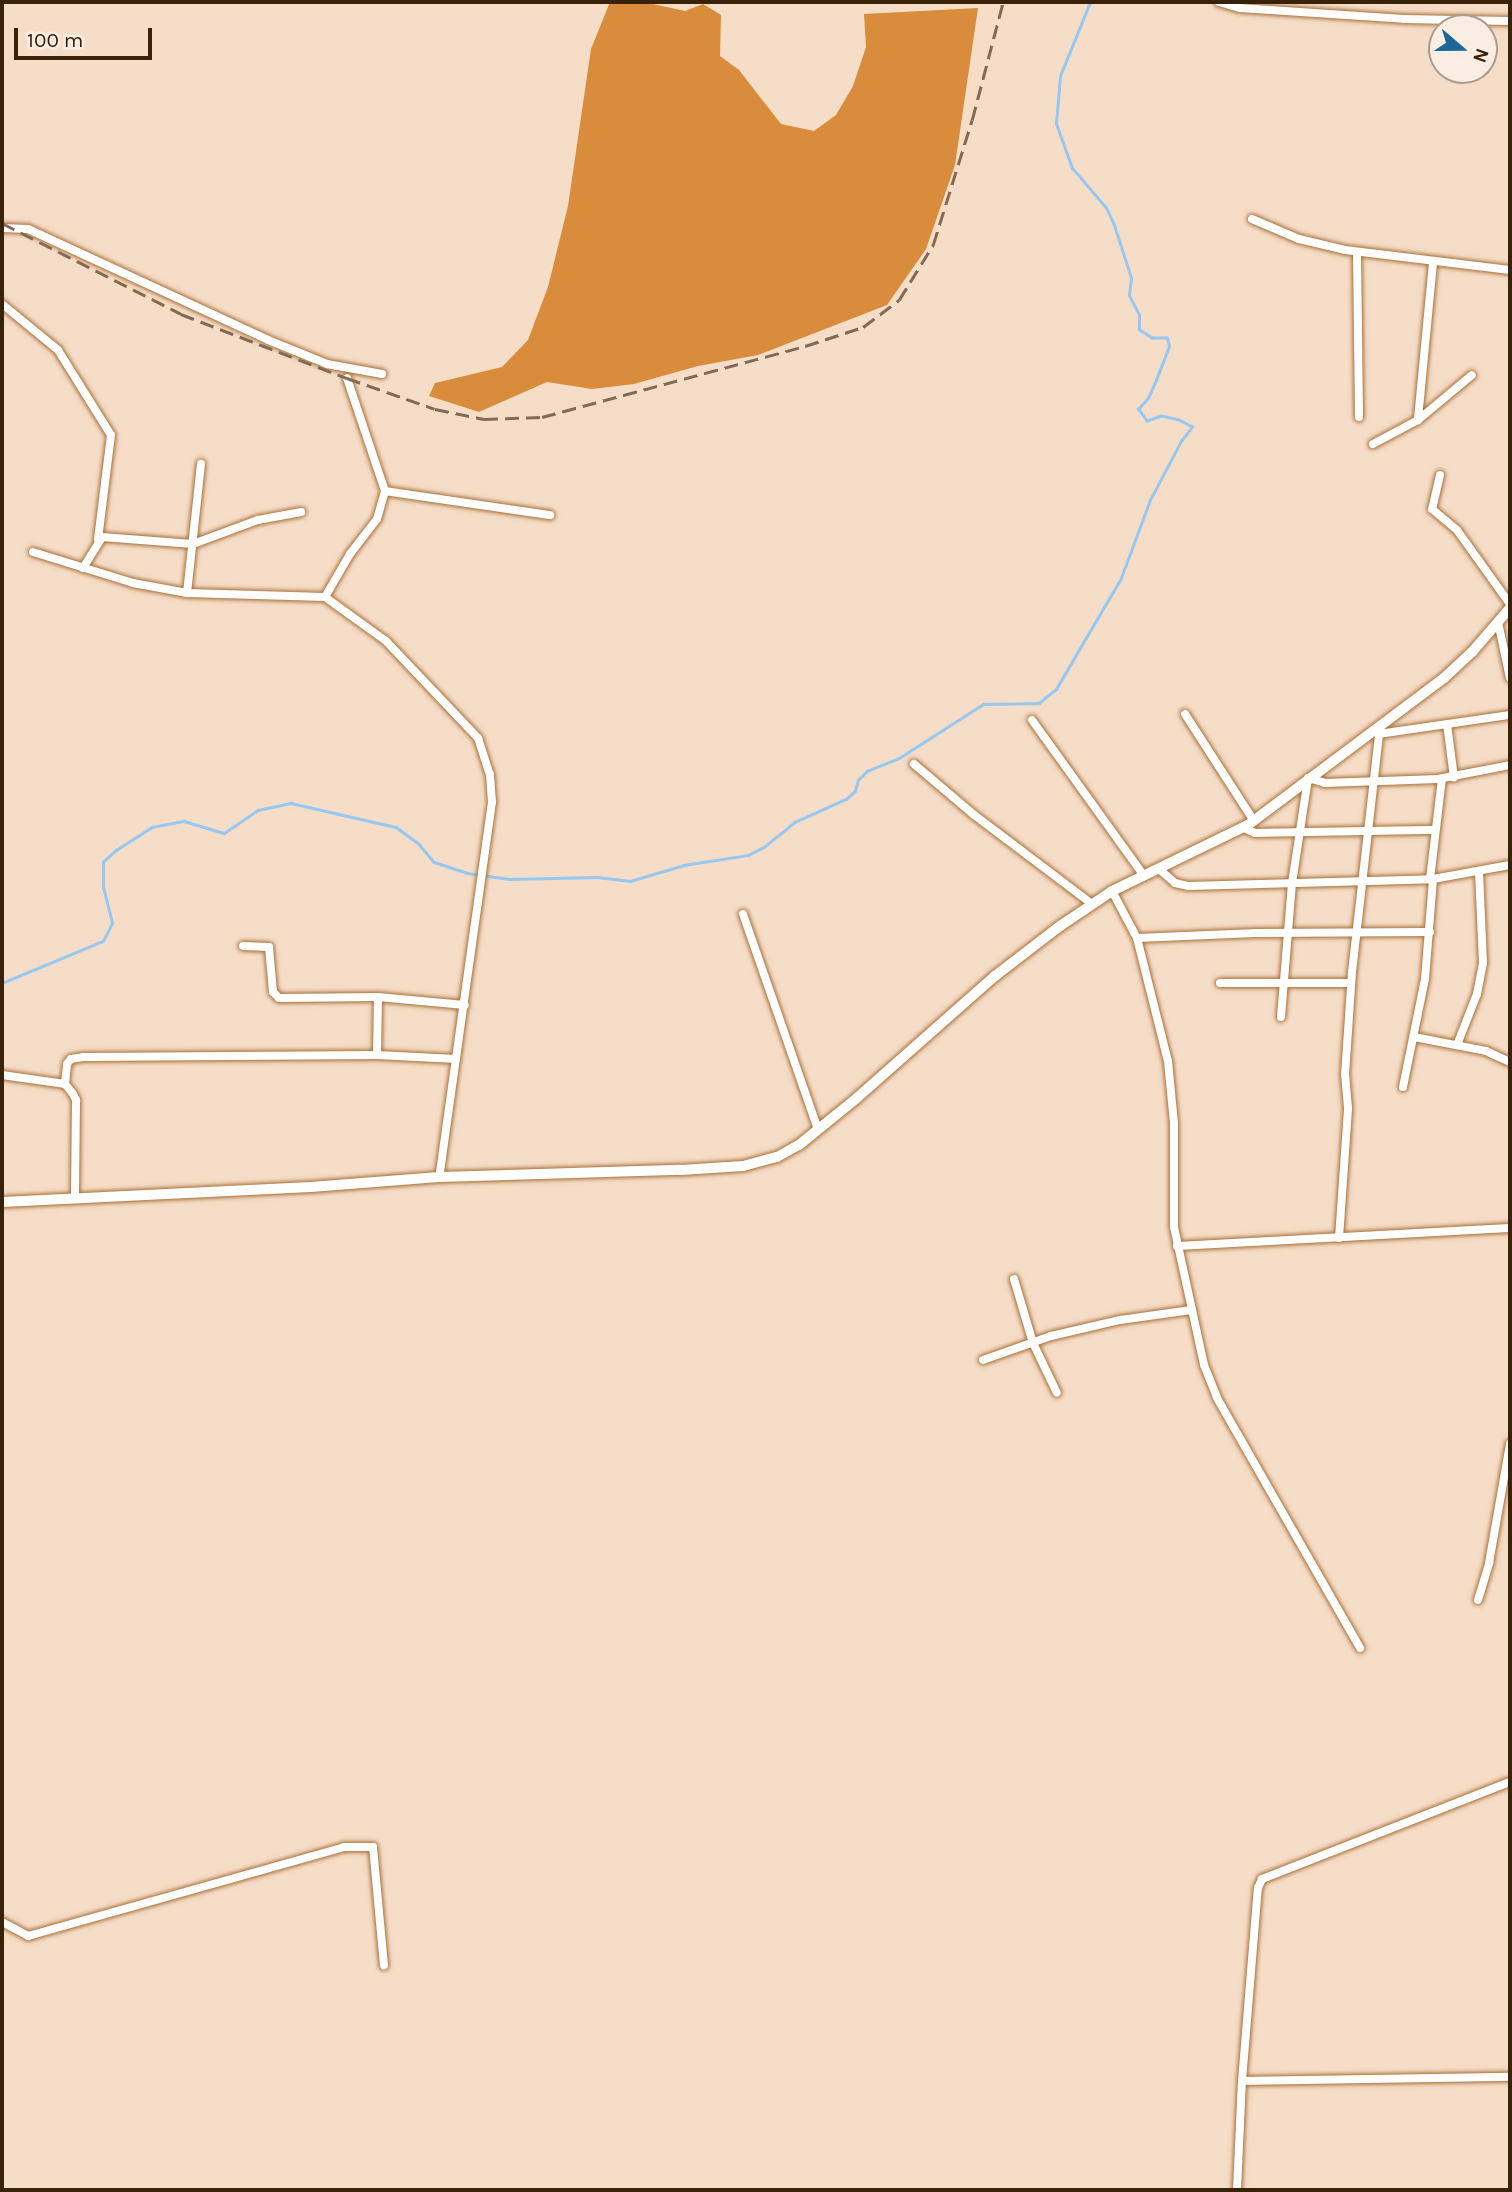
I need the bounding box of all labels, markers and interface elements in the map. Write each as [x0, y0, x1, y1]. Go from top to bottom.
scale bar [18, 14, 156, 58]
north arrow [1428, 14, 1498, 84]
text: 100 m [27, 28, 84, 52]
text: N [1468, 45, 1494, 66]

